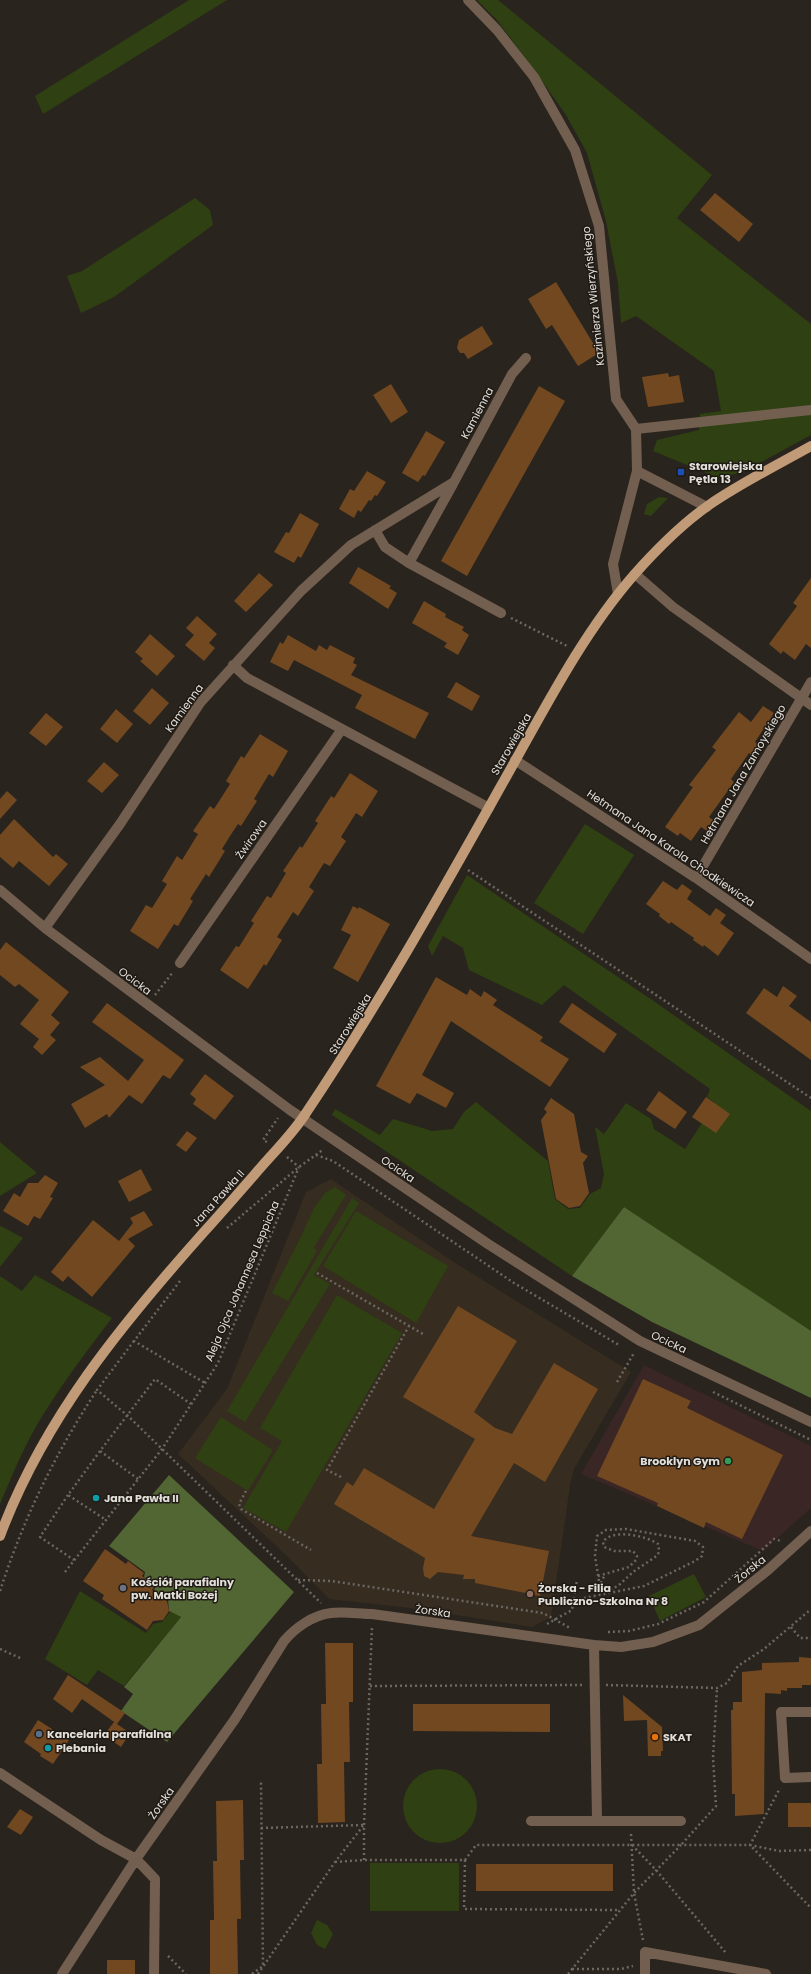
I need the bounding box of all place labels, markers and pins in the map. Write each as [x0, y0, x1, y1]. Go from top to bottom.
place label: Starowiejska Pętla 13 [689, 458, 763, 487]
marker: Starowiejska Pętla 13 [676, 467, 686, 477]
place label: Brooklyn Gym [640, 1453, 720, 1469]
marker: Brooklyn Gym [723, 1456, 733, 1466]
place label: Jana Pawła II [104, 1490, 179, 1506]
marker: Jana Pawła II [91, 1493, 101, 1503]
place label: Kościół parafialny pw. Matki Bożej [131, 1574, 234, 1603]
place label: Żorska - Filia Publiczno-Szkolna Nr 8 [538, 1580, 668, 1609]
marker: Kościół parafialny pw. Matki Bożej [118, 1583, 128, 1593]
marker: Żorska - Filia Publiczno-Szkolna Nr 8 [525, 1589, 535, 1599]
place label: Kancelaria parafialna [47, 1726, 171, 1742]
marker: Kancelaria parafialna [34, 1729, 44, 1739]
place label: SKAT [663, 1729, 693, 1745]
marker: SKAT [650, 1732, 660, 1742]
place label: Plebania [56, 1740, 106, 1756]
marker: Plebania [43, 1743, 53, 1753]

